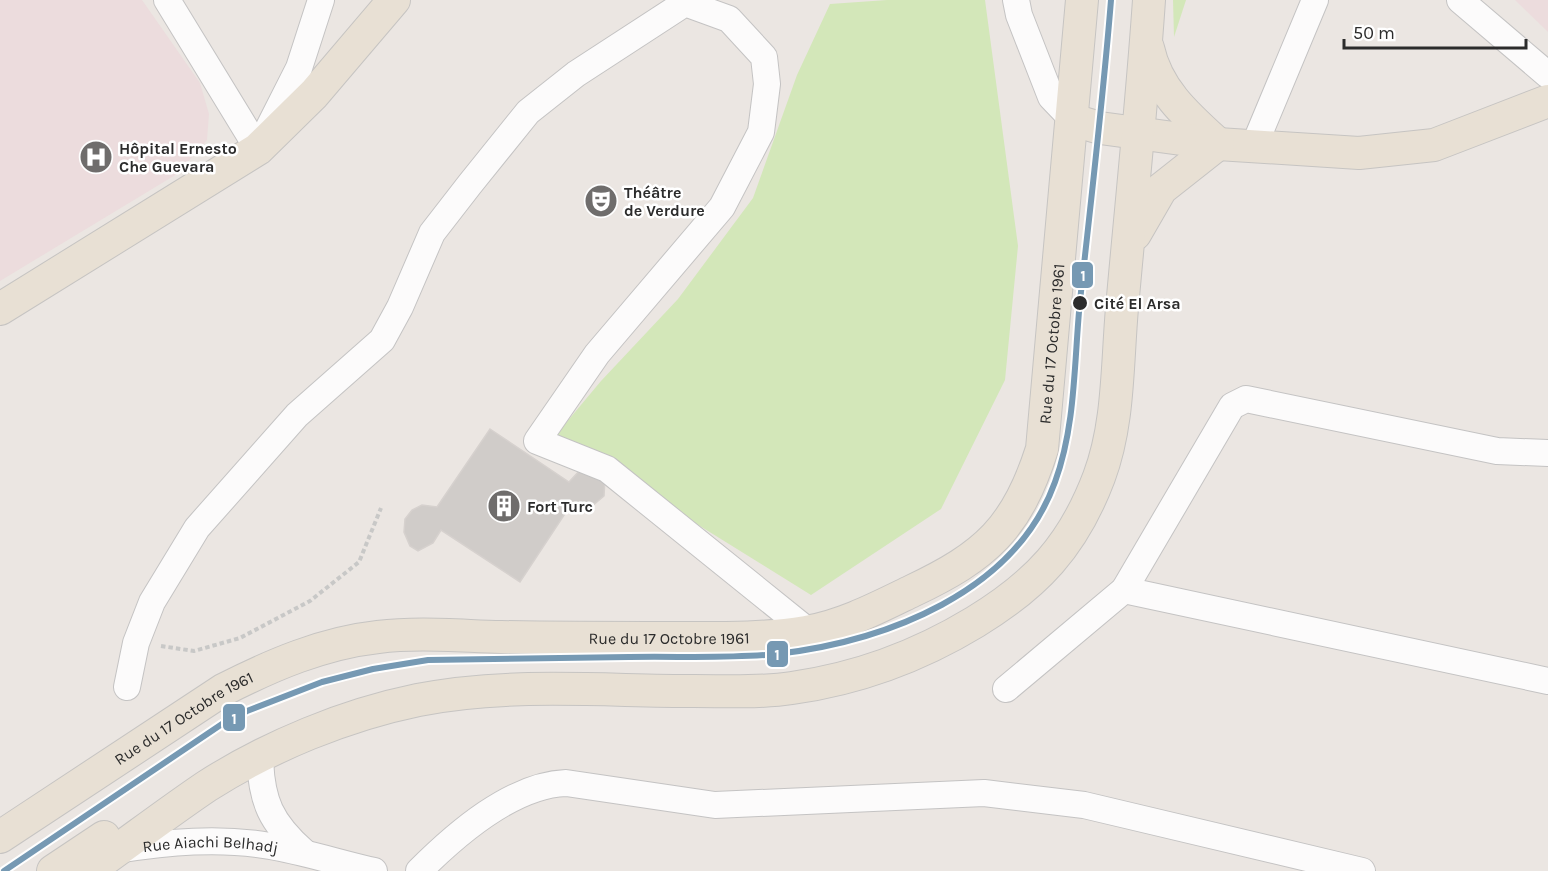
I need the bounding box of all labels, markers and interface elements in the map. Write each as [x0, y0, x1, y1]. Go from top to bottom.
scale bar [1344, 12, 1526, 50]
text: 50 m [1353, 22, 1395, 44]
hospital icon: Hôpital Ernesto Che Guevara [78, 139, 114, 175]
place label: Hôpital Ernesto Che Guevara [119, 139, 237, 176]
theatre icon: Théâtre de Verdure [583, 183, 619, 219]
place label: Théâtre de Verdure [624, 183, 705, 220]
line badge: 1 [1071, 261, 1094, 289]
street label: Rue du 17 Octobre 1961 [1035, 263, 1068, 425]
text: 1 [1080, 266, 1086, 285]
marker: Cité El Arsa [1071, 294, 1089, 312]
place label: Cité El Arsa [1094, 294, 1181, 313]
building icon: Fort Turc [486, 488, 522, 524]
place label: Fort Turc [527, 497, 593, 516]
street label: Rue du 17 Octobre 1961 [589, 628, 750, 648]
line badge: 1 [766, 640, 789, 668]
text: 1 [774, 645, 780, 664]
street label: Rue du 17 Octobre 1961 [111, 667, 257, 769]
line badge: 1 [222, 703, 246, 732]
street label: Rue Aiachi Belhadj [141, 832, 280, 857]

